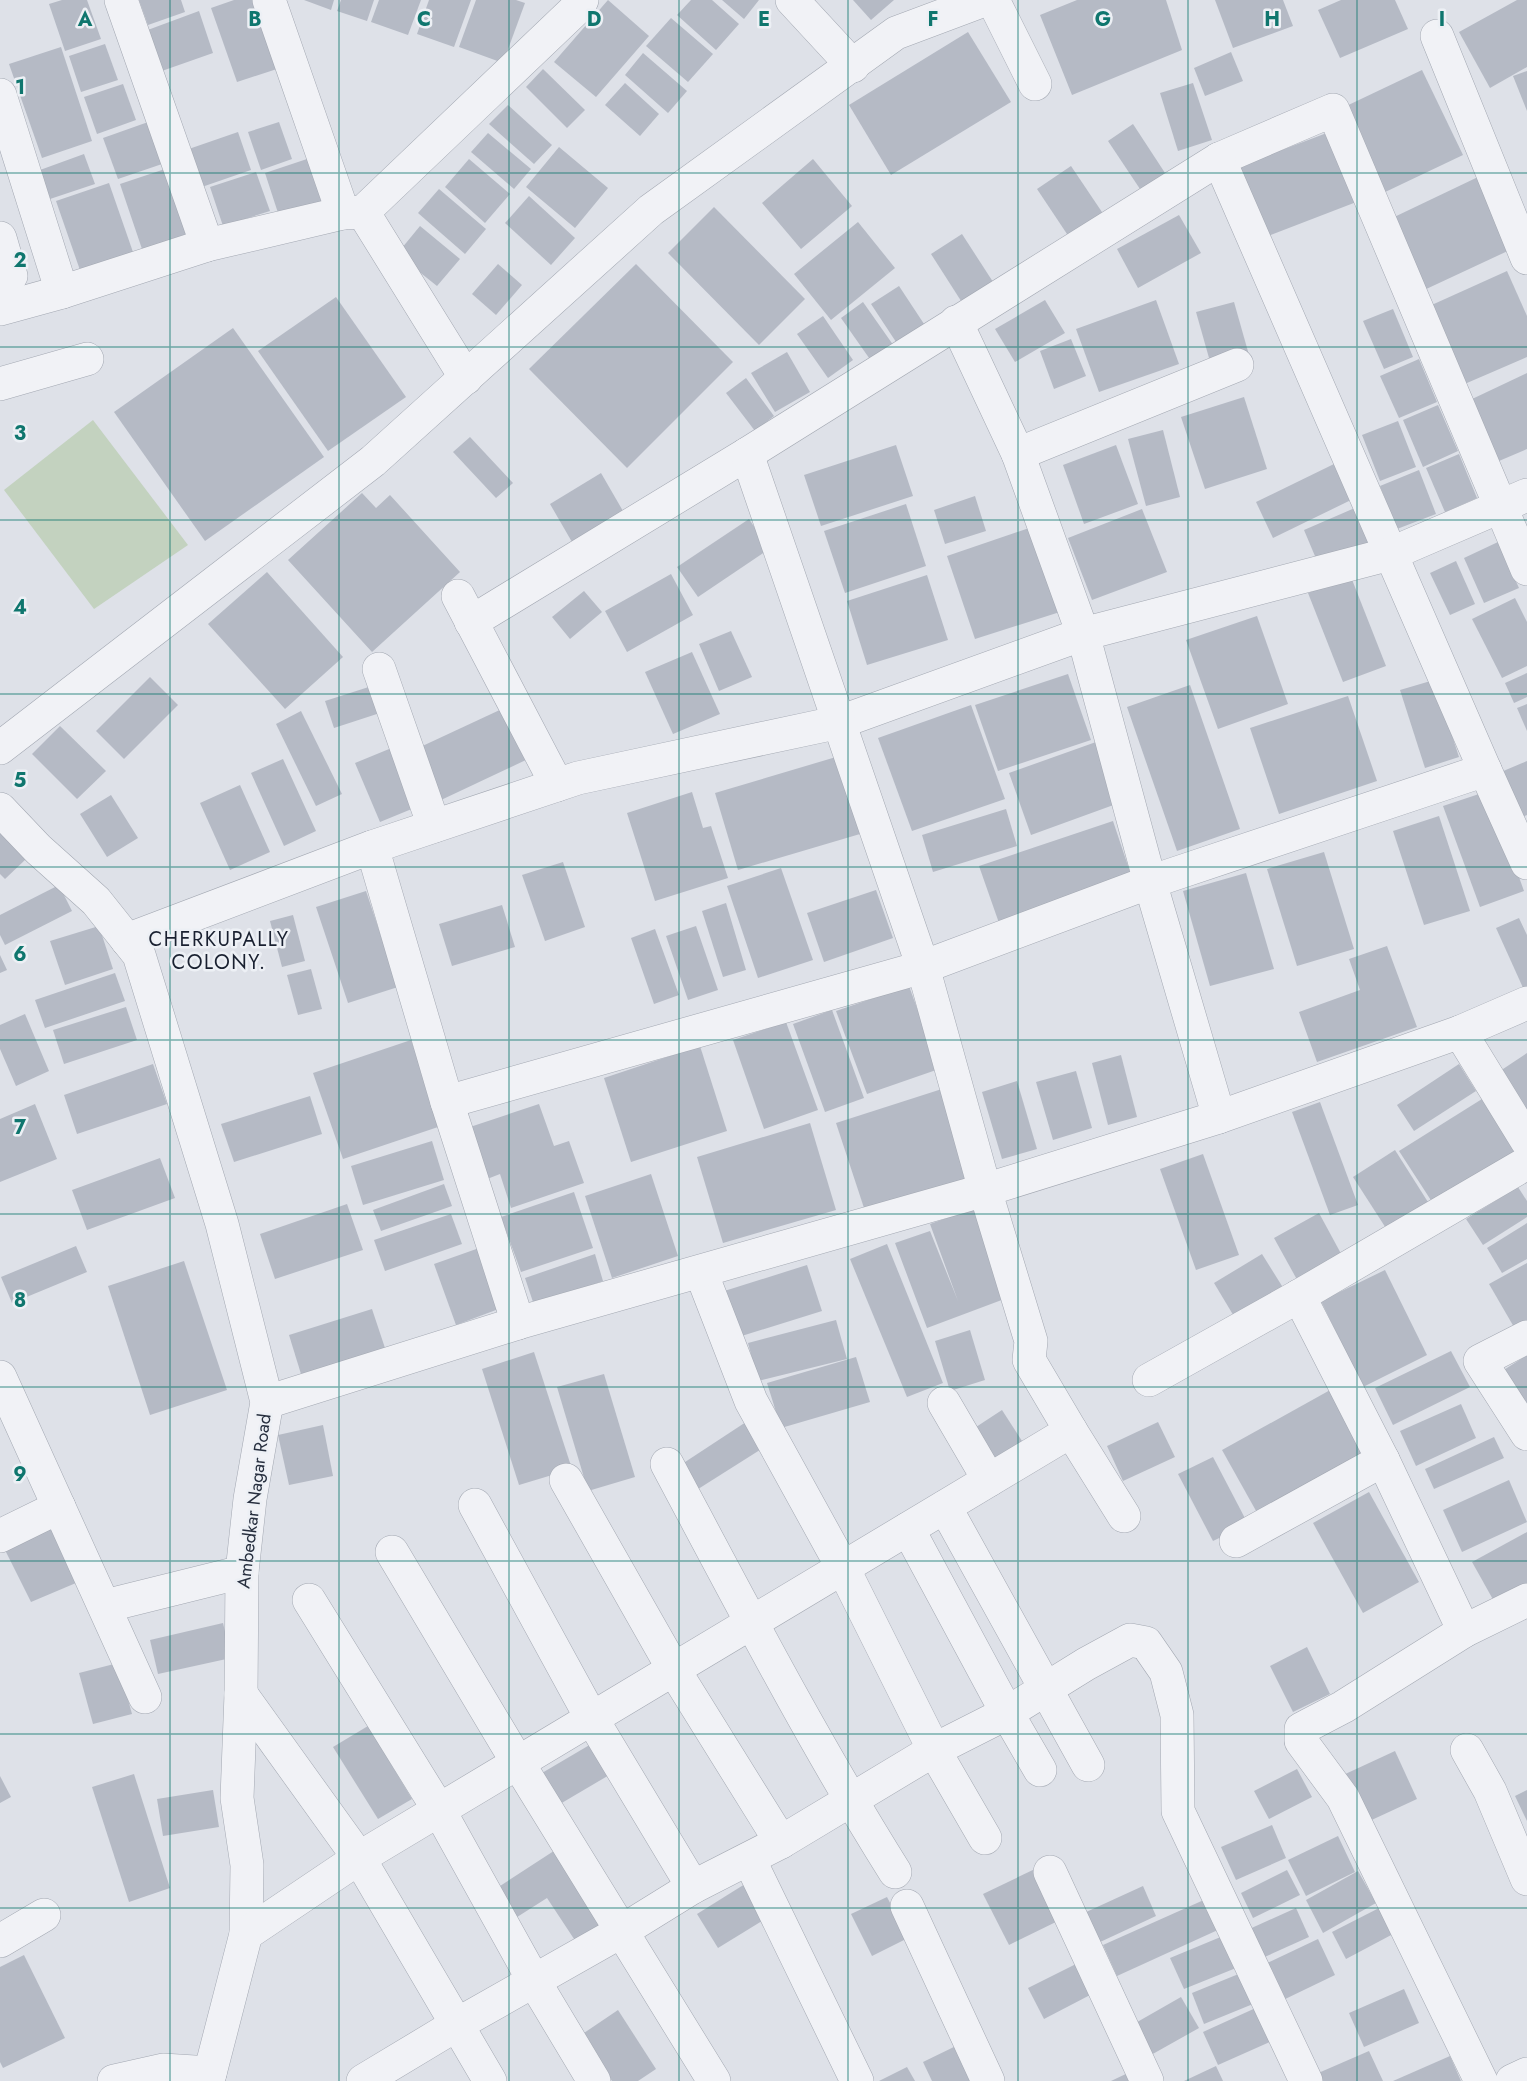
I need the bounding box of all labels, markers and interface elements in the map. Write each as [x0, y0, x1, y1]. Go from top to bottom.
text: A [77, 5, 93, 34]
text: B [248, 5, 262, 34]
text: C [417, 5, 431, 34]
text: D [587, 5, 601, 34]
text: E [758, 5, 770, 34]
text: F [927, 5, 939, 34]
text: G [1095, 5, 1111, 34]
text: H [1264, 5, 1280, 34]
text: I [1439, 5, 1445, 34]
text: 1 [15, 73, 25, 102]
text: 2 [13, 246, 27, 275]
text: 3 [14, 419, 26, 448]
text: 4 [13, 593, 27, 622]
text: 5 [14, 766, 27, 795]
district label: CHERKUPALLY COLONY. [148, 925, 290, 977]
text: 6 [13, 940, 27, 969]
text: 7 [14, 1113, 27, 1142]
text: 8 [14, 1286, 26, 1315]
street label: Ambedkar Nagar Road [230, 1412, 278, 1590]
text: 9 [13, 1460, 27, 1489]

